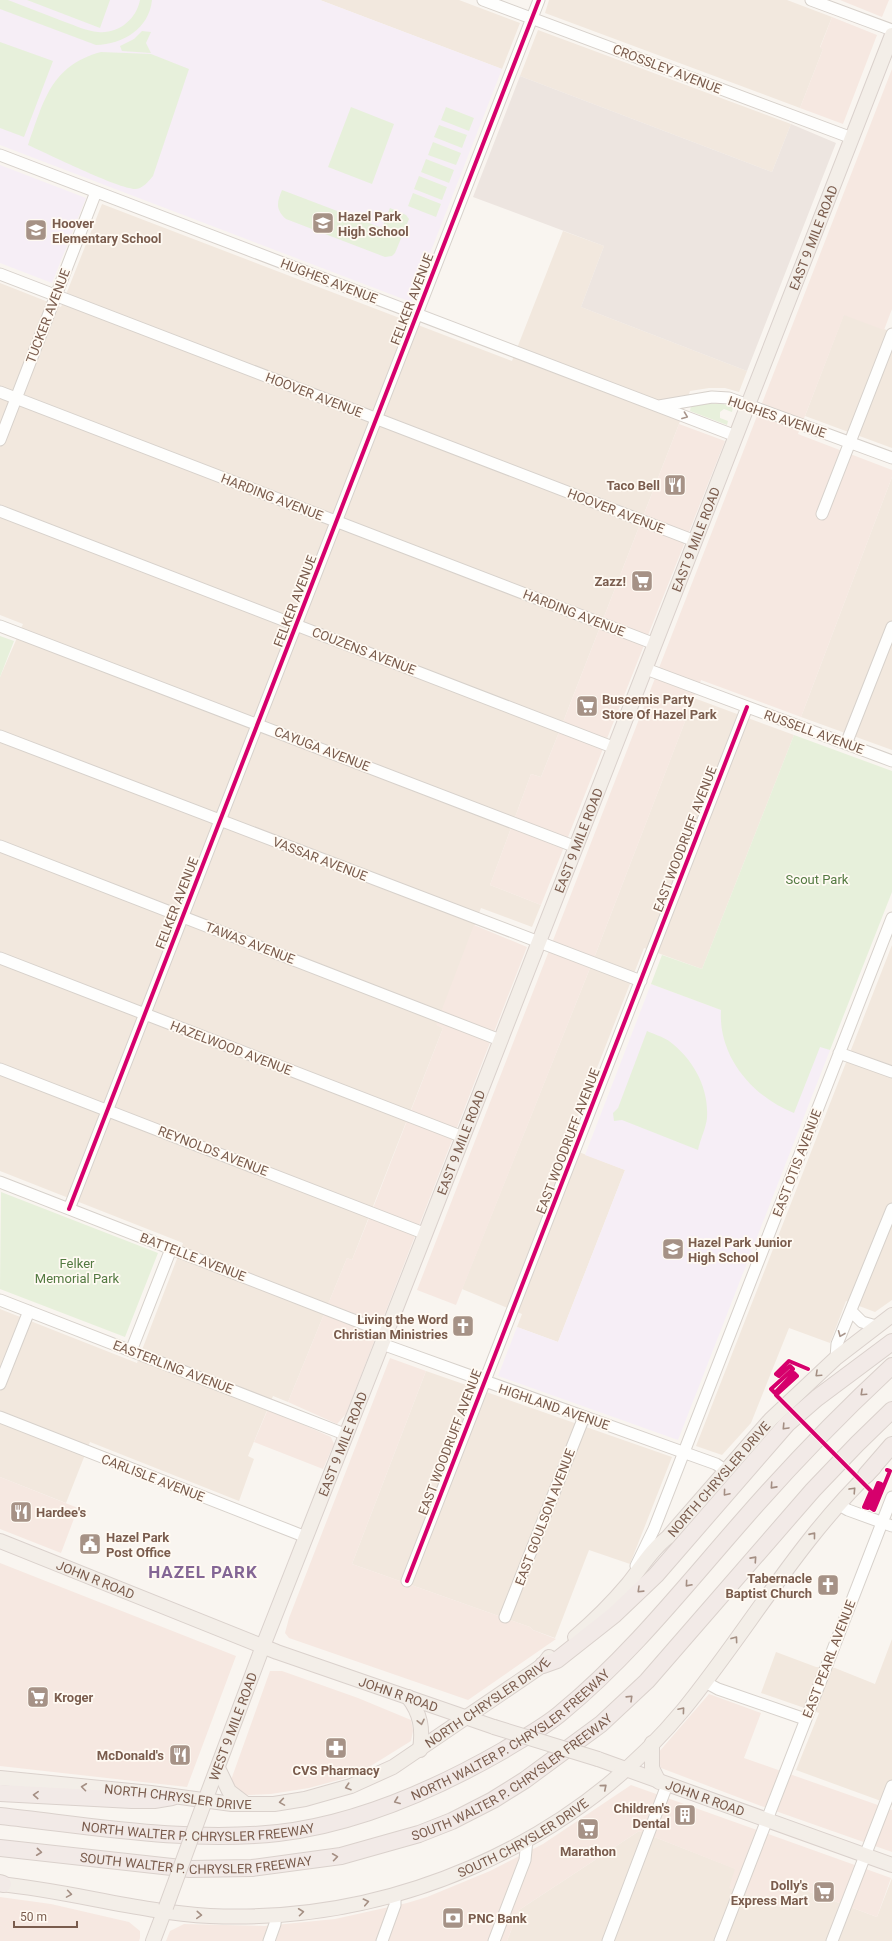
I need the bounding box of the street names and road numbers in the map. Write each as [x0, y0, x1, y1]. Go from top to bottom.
street label: CROSSLEY AVENUE [611, 41, 723, 97]
street label: EAST 9 MILE ROAD [786, 183, 840, 292]
street label: FELKER AVENUE [388, 251, 436, 347]
street label: HUGHES AVENUE [278, 256, 380, 306]
street label: TUCKER AVENUE [23, 267, 73, 365]
street label: HOOVER AVENUE [263, 370, 365, 420]
street label: HUGHES AVENUE [726, 393, 828, 441]
street label: HARDING AVENUE [219, 471, 325, 523]
street label: EAST 9 MILE ROAD [668, 485, 723, 594]
street label: HOOVER AVENUE [565, 486, 667, 536]
street label: FELKER AVENUE [271, 553, 319, 649]
street label: HARDING AVENUE [521, 587, 627, 639]
street label: COUZENS AVENUE [310, 624, 418, 678]
street label: RUSSELL AVENUE [762, 707, 866, 757]
street label: CAYUGA AVENUE [272, 724, 372, 774]
street label: EAST WOODRUFF AVENUE [650, 764, 720, 914]
street label: EAST 9 MILE ROAD [551, 786, 606, 895]
street label: VASSAR AVENUE [271, 834, 369, 884]
street label: FELKER AVENUE [153, 855, 201, 951]
street label: TAWAS AVENUE [203, 919, 297, 967]
street label: HAZELWOOD AVENUE [168, 1018, 294, 1078]
street label: EAST WOODRUFF AVENUE [533, 1066, 603, 1216]
street label: EAST 9 MILE ROAD [434, 1088, 488, 1197]
street label: EAST OTIS AVENUE [770, 1107, 824, 1219]
street label: REYNOLDS AVENUE [156, 1123, 270, 1179]
street label: BATTELLE AVENUE [138, 1230, 248, 1284]
street label: EASTERLING AVENUE [111, 1337, 235, 1397]
street label: EAST WOODRUFF AVENUE [415, 1367, 485, 1517]
street label: HIGHLAND AVENUE [497, 1381, 611, 1433]
street label: EAST 9 MILE ROAD [315, 1389, 370, 1498]
street label: NORTH CHRYSLER DRIVE [664, 1418, 773, 1540]
street label: EAST GOULSON AVENUE [512, 1446, 578, 1588]
street label: CARLISLE AVENUE [99, 1451, 207, 1505]
street label: JOHN R ROAD [54, 1557, 137, 1602]
street label: EAST PEARL AVENUE [800, 1598, 858, 1720]
street label: NORTH CHRYSLER DRIVE [422, 1655, 553, 1751]
street label: NORTH WALTER P. CHRYSLER FREEWAY [409, 1666, 613, 1803]
street label: WEST 9 MILE ROAD [206, 1670, 260, 1783]
street label: JOHN R ROAD [357, 1673, 440, 1715]
street label: SOUTH WALTER P. CHRYSLER FREEWAY [410, 1710, 615, 1843]
street label: JOHN R ROAD [664, 1777, 747, 1819]
street label: NORTH CHRYSLER DRIVE [104, 1781, 252, 1812]
street label: SOUTH CHRYSLER DRIVE [455, 1795, 591, 1880]
street label: NORTH WALTER P. CHRYSLER FREEWAY [81, 1818, 316, 1844]
street label: SOUTH WALTER P. CHRYSLER FREEWAY [79, 1849, 313, 1877]

